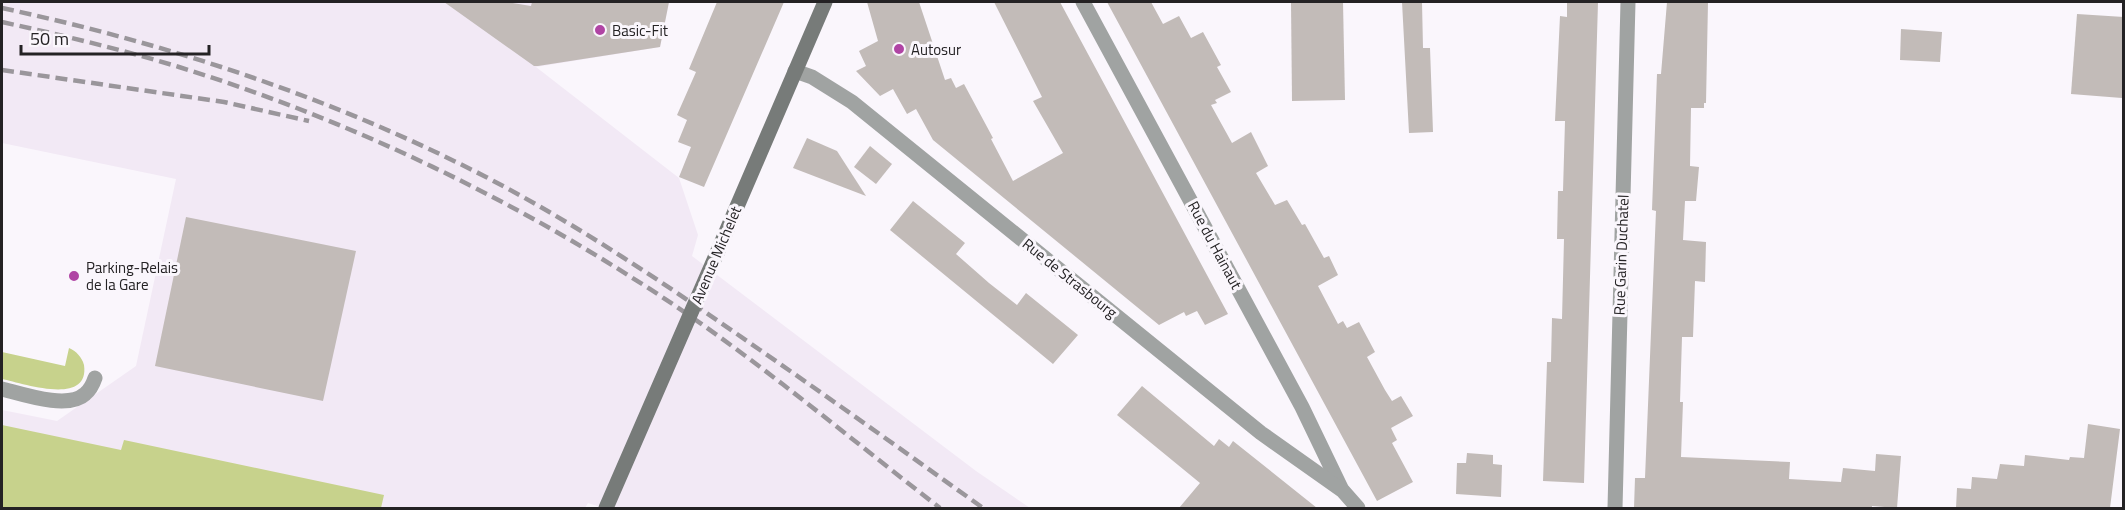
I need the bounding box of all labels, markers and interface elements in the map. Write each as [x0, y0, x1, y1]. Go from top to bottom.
scale bar [21, 18, 208, 56]
place label: Basic-Fit [612, 19, 669, 42]
marker: Basic-Fit [593, 23, 607, 37]
text: 50 m [30, 25, 69, 52]
place label: Autosur [911, 38, 961, 61]
marker: Autosur [892, 42, 906, 56]
street label: Rue Garin Duchatel [1607, 194, 1635, 316]
street label: Rue du Hainaut [1182, 197, 1248, 294]
street label: Avenue Michelet [685, 202, 747, 308]
street label: Rue de Strasbourg [1018, 232, 1123, 324]
place label: Parking-Relais de la Gare [86, 256, 178, 296]
marker: Parking-Relais de la Gare [67, 269, 81, 283]

